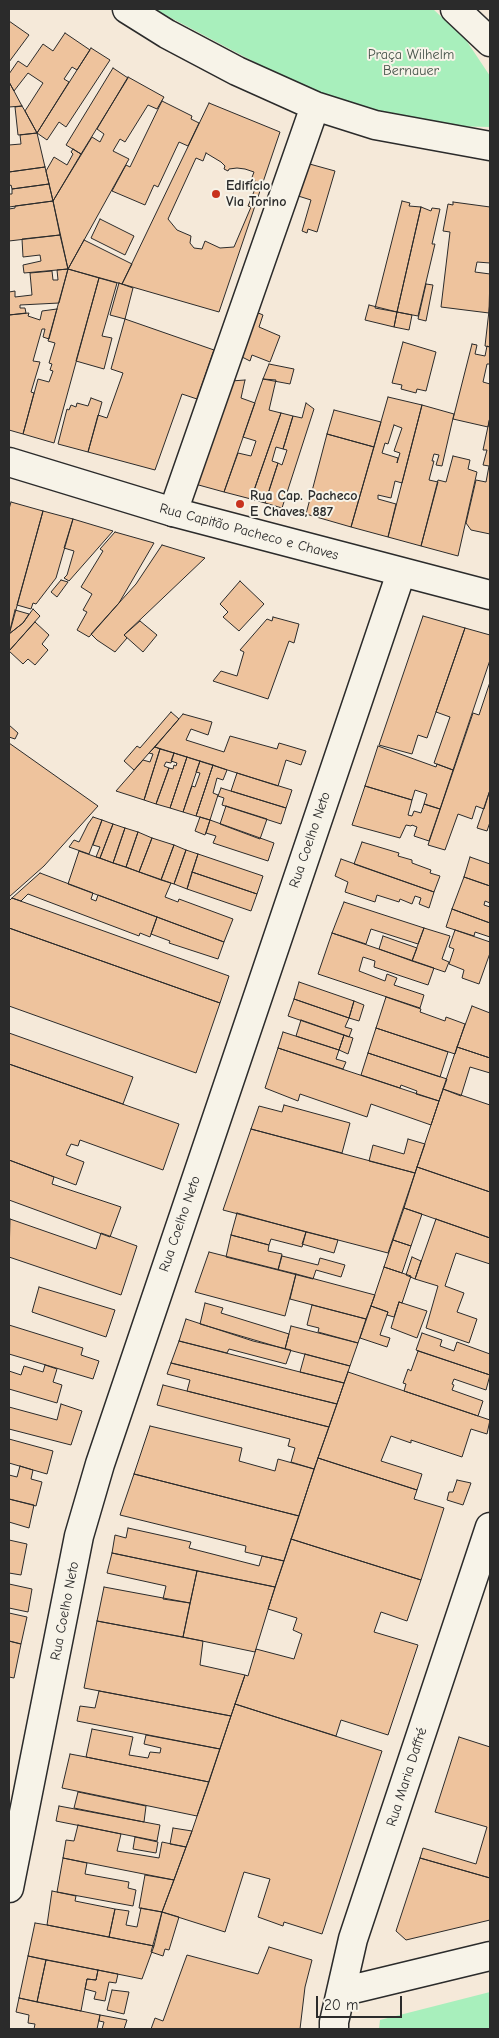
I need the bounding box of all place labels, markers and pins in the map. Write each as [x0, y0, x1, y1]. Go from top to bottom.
place label: Edifício Via Torino [226, 178, 286, 210]
marker: Edifício Via Torino [210, 188, 222, 200]
place label: Rua Cap. Pacheco E Chaves, 887 [250, 488, 357, 520]
marker: Rua Cap. Pacheco E Chaves, 887 [234, 498, 246, 510]

